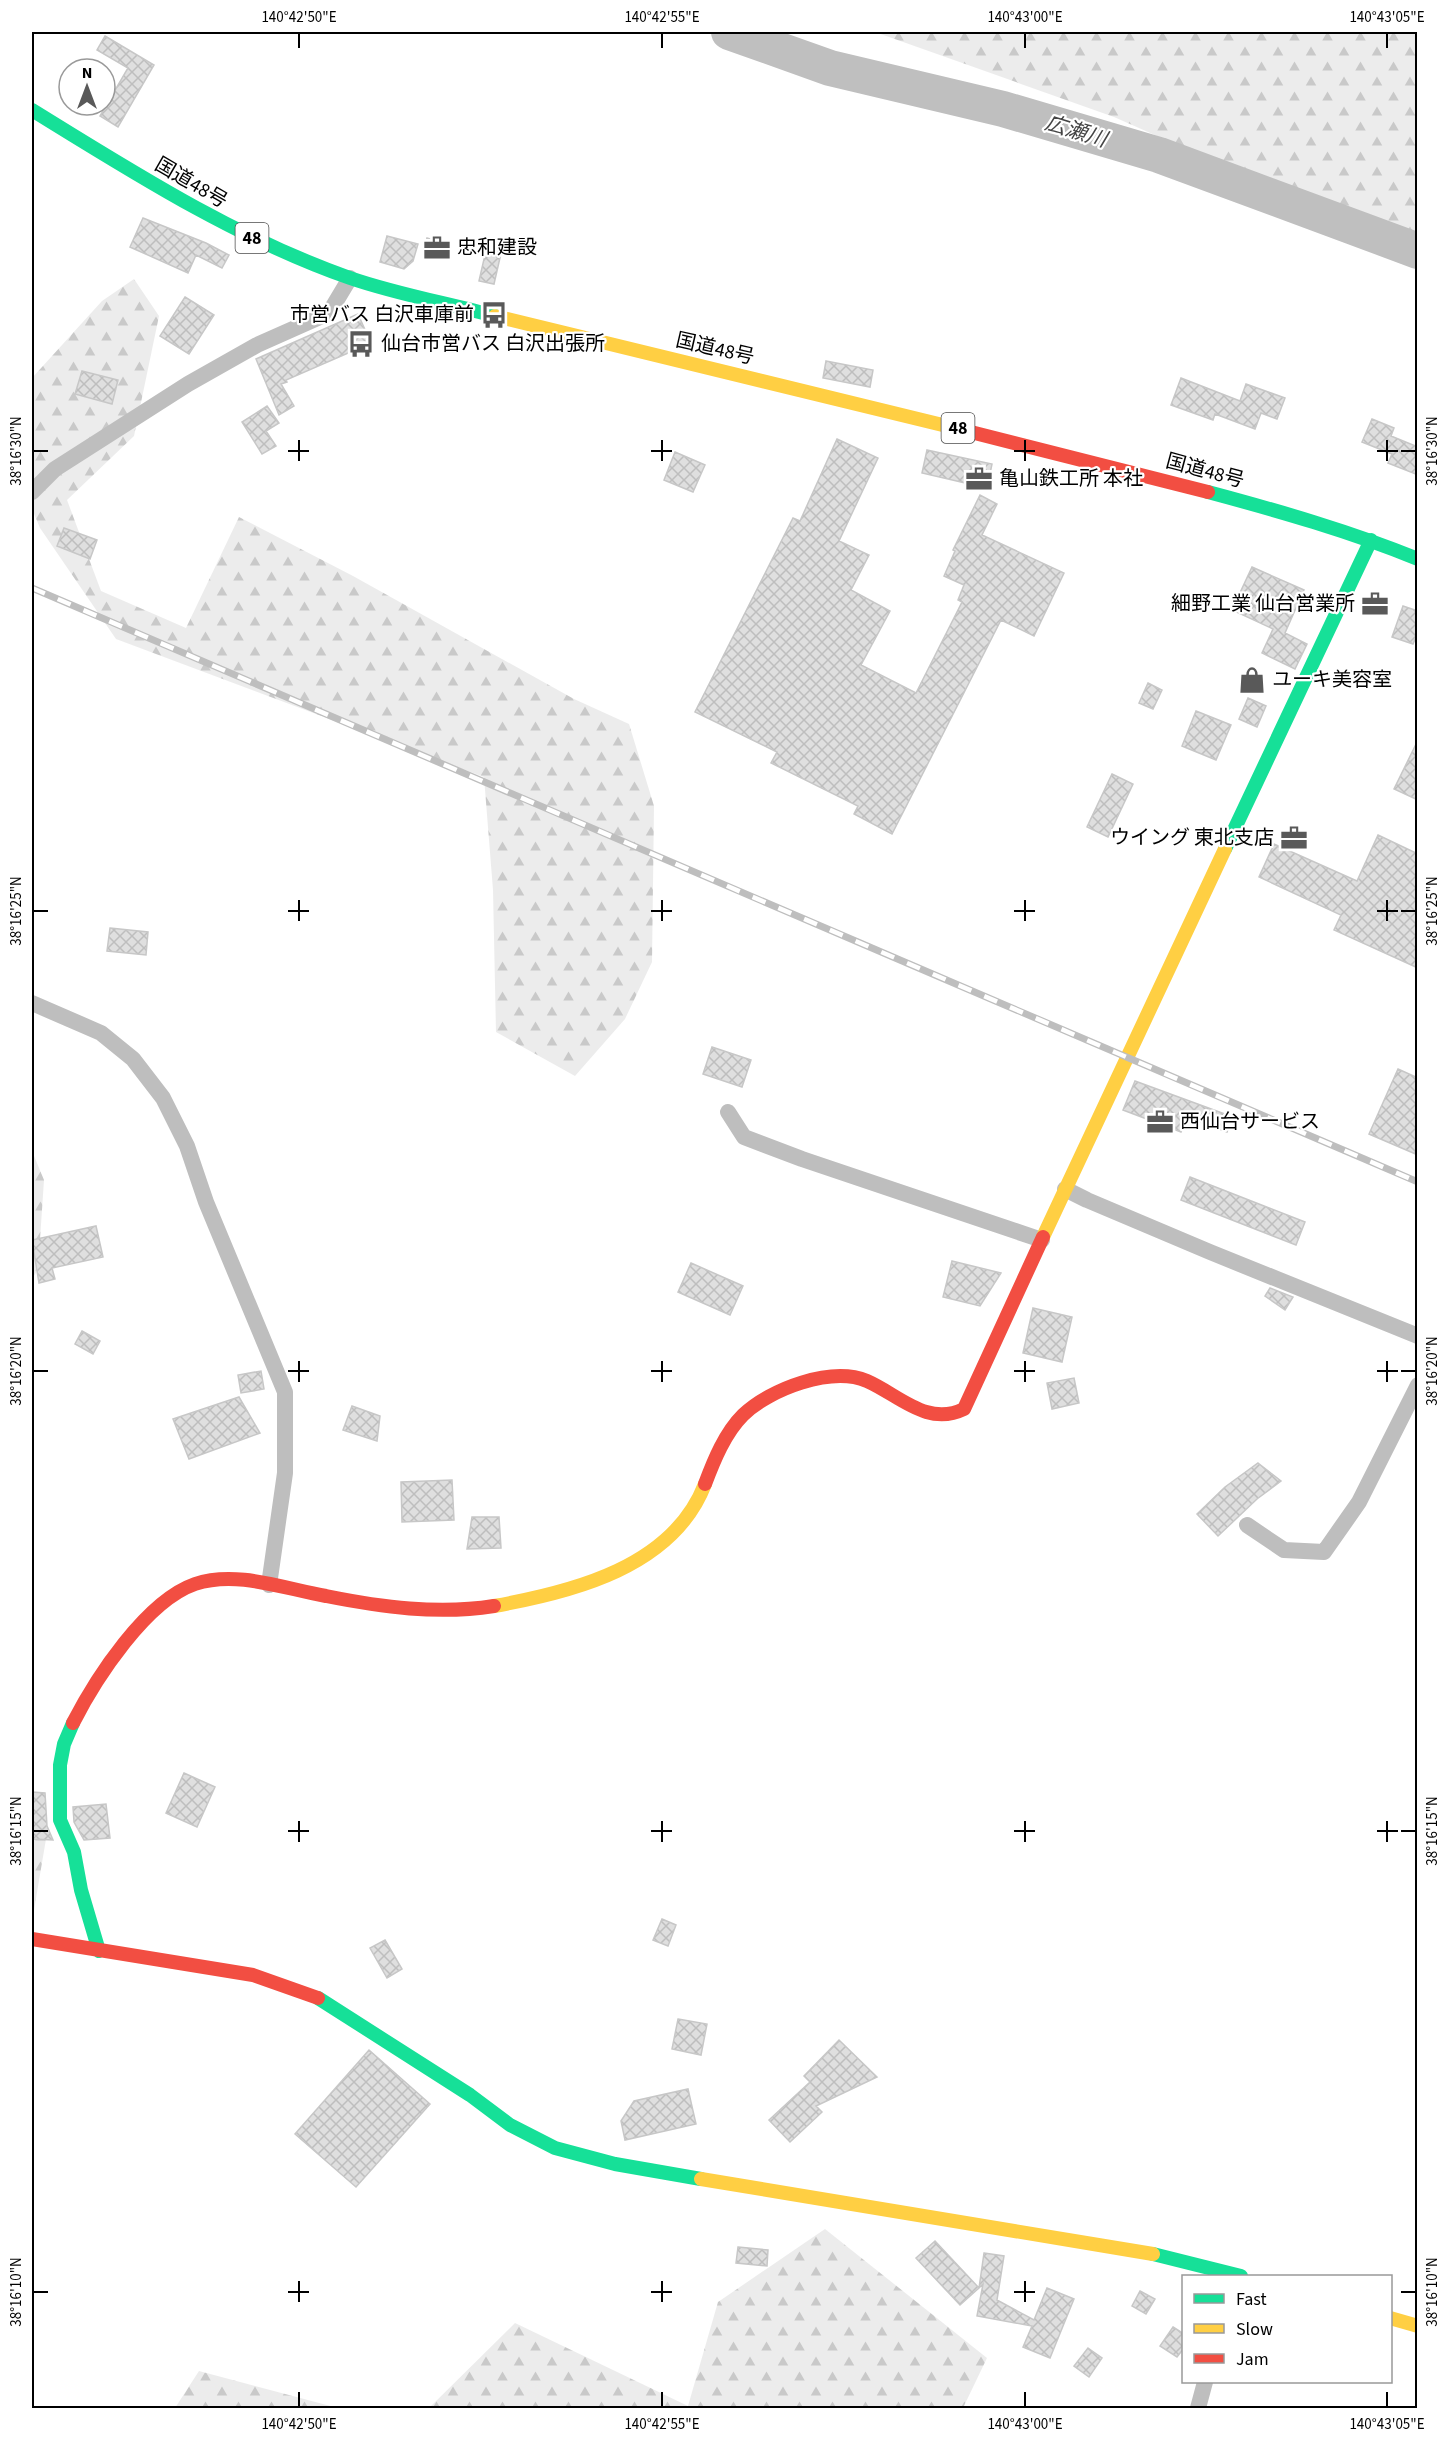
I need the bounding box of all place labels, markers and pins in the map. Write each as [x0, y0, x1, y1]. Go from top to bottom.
office icon: 忠和建設 [422, 233, 452, 263]
place label: 忠和建設 [457, 234, 537, 262]
bus stop icon: 市営バス 白沢車庫前 [479, 300, 509, 330]
place label: 市営バス 白沢車庫前 [290, 301, 474, 329]
bus stop icon: 仙台市営バス 白沢出張所 [346, 329, 376, 359]
place label: 仙台市営バス 白沢出張所 [381, 330, 605, 358]
office icon: 亀山鉄工所 本社 [964, 464, 994, 494]
place label: 亀山鉄工所 本社 [999, 465, 1143, 493]
office icon: 細野工業 仙台営業所 [1360, 589, 1390, 619]
place label: 細野工業 仙台営業所 [1171, 590, 1355, 618]
shop icon: ユーキ美容室 [1237, 665, 1267, 695]
place label: ユーキ美容室 [1272, 666, 1392, 694]
office icon: ウイング 東北支店 [1279, 823, 1309, 853]
place label: ウイング 東北支店 [1110, 824, 1274, 852]
office icon: 西仙台サービス [1145, 1107, 1175, 1137]
place label: 西仙台サービス [1180, 1108, 1320, 1136]

